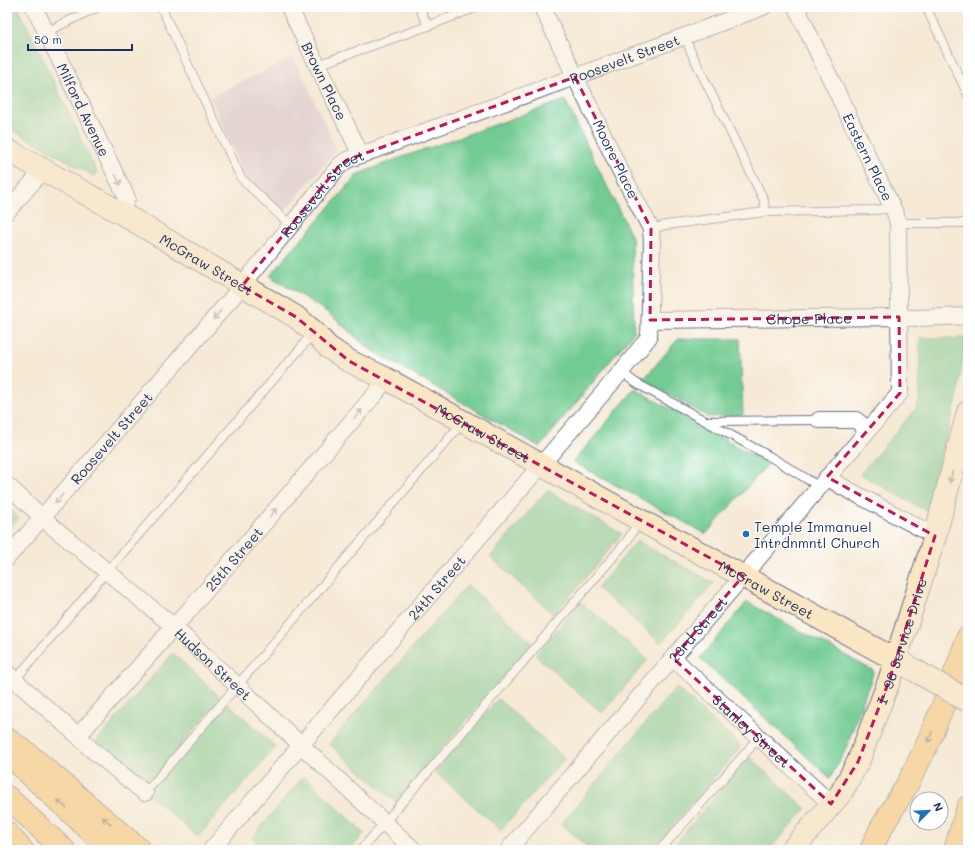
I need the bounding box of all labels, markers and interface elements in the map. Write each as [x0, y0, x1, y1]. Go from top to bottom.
scale bar [28, 26, 132, 52]
street label: Roosevelt Street [567, 29, 682, 88]
text: 50 m [34, 31, 62, 47]
street label: Brown Place [298, 38, 352, 123]
street label: Milford Avenue [53, 60, 115, 159]
street label: Eastern Place [839, 110, 897, 204]
street label: Moore Place [589, 116, 643, 202]
street label: Roosevelt Street [276, 145, 366, 241]
one-way arrow [115, 174, 123, 186]
street label: McGraw Street [157, 229, 257, 299]
street label: Chope Place [766, 308, 852, 328]
one-way arrow [212, 310, 221, 321]
street label: Roosevelt Street [66, 388, 156, 488]
street label: McGraw Street [432, 399, 534, 467]
one-way arrow [354, 409, 363, 420]
one-way arrow [947, 470, 954, 483]
one-way arrow [54, 494, 63, 504]
one-way arrow [269, 507, 278, 518]
place label: Temple Immanuel Intrdnmntl Church [754, 517, 880, 552]
street label: 25th Street [200, 522, 266, 595]
marker: Temple Immanuel Intrdnmntl Church [741, 529, 751, 539]
street label: 24th Street [403, 551, 469, 624]
street label: McGraw Street [716, 556, 817, 623]
street label: I- 96 Service Drive [872, 576, 931, 707]
street label: 23rd Street [664, 592, 731, 666]
street label: Hudson Street [171, 623, 256, 704]
street label: Stanley Street [709, 690, 794, 771]
one-way arrow [926, 730, 933, 742]
north arrow [909, 791, 949, 831]
one-way arrow [57, 799, 67, 809]
text: N [930, 800, 947, 814]
one-way arrow [101, 816, 112, 825]

